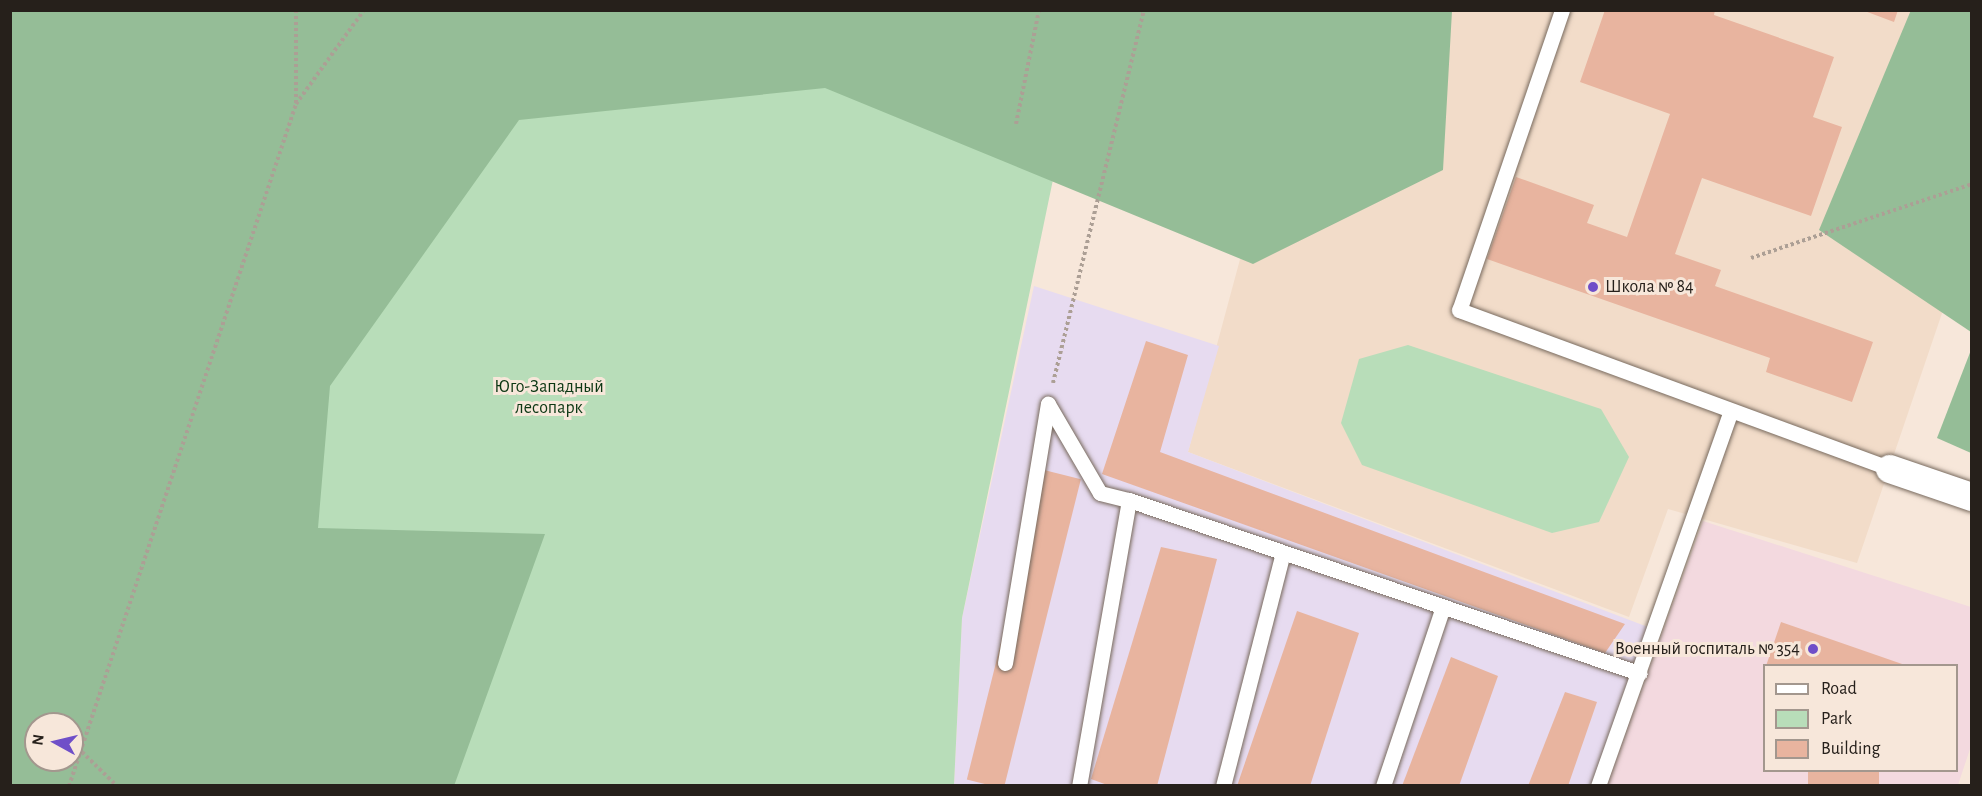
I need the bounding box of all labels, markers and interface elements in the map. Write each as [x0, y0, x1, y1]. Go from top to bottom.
place label: Школа № 84 [1605, 276, 1694, 298]
marker: Школа № 84 [1586, 280, 1600, 294]
park label: Юго-Западный лесопарк [494, 377, 604, 420]
place label: Военный госпиталь № 354 [1615, 638, 1800, 660]
marker: Военный госпиталь № 354 [1804, 640, 1822, 658]
legend [1763, 664, 1958, 772]
text: Road [1821, 680, 1857, 698]
text: Park [1821, 710, 1852, 728]
north arrow [24, 712, 84, 772]
text: N [29, 733, 47, 746]
text: Building [1821, 740, 1880, 758]

